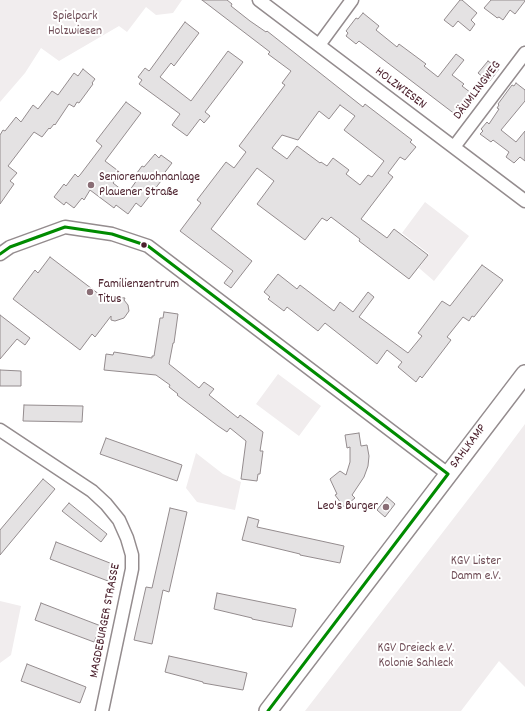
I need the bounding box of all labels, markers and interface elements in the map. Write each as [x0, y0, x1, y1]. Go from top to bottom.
park label: Spielpark Holzwiesen [48, 9, 102, 40]
street label: DÄUMLINGWEG [451, 59, 505, 123]
street label: HOLZWIESEN [371, 65, 429, 113]
place label: Seniorenwohnanlage Plauener Straße [99, 170, 200, 201]
marker: Seniorenwohnanlage Plauener Straße [86, 180, 96, 190]
unlabelled marker [139, 240, 149, 250]
place label: Familienzentrum Titus [98, 277, 179, 308]
marker: Familienzentrum Titus [85, 287, 95, 297]
street label: SAHLKAMP [447, 422, 491, 472]
place label: Leo's Burger [317, 499, 378, 515]
marker: Leo's Burger [381, 502, 391, 512]
park label: KGV Lister Damm e.V. [451, 554, 501, 585]
street label: MAGDEBURGER STRASSE [87, 563, 125, 679]
park label: KGV Dreieck e.V. Kolonie Sahleck [378, 641, 454, 672]

